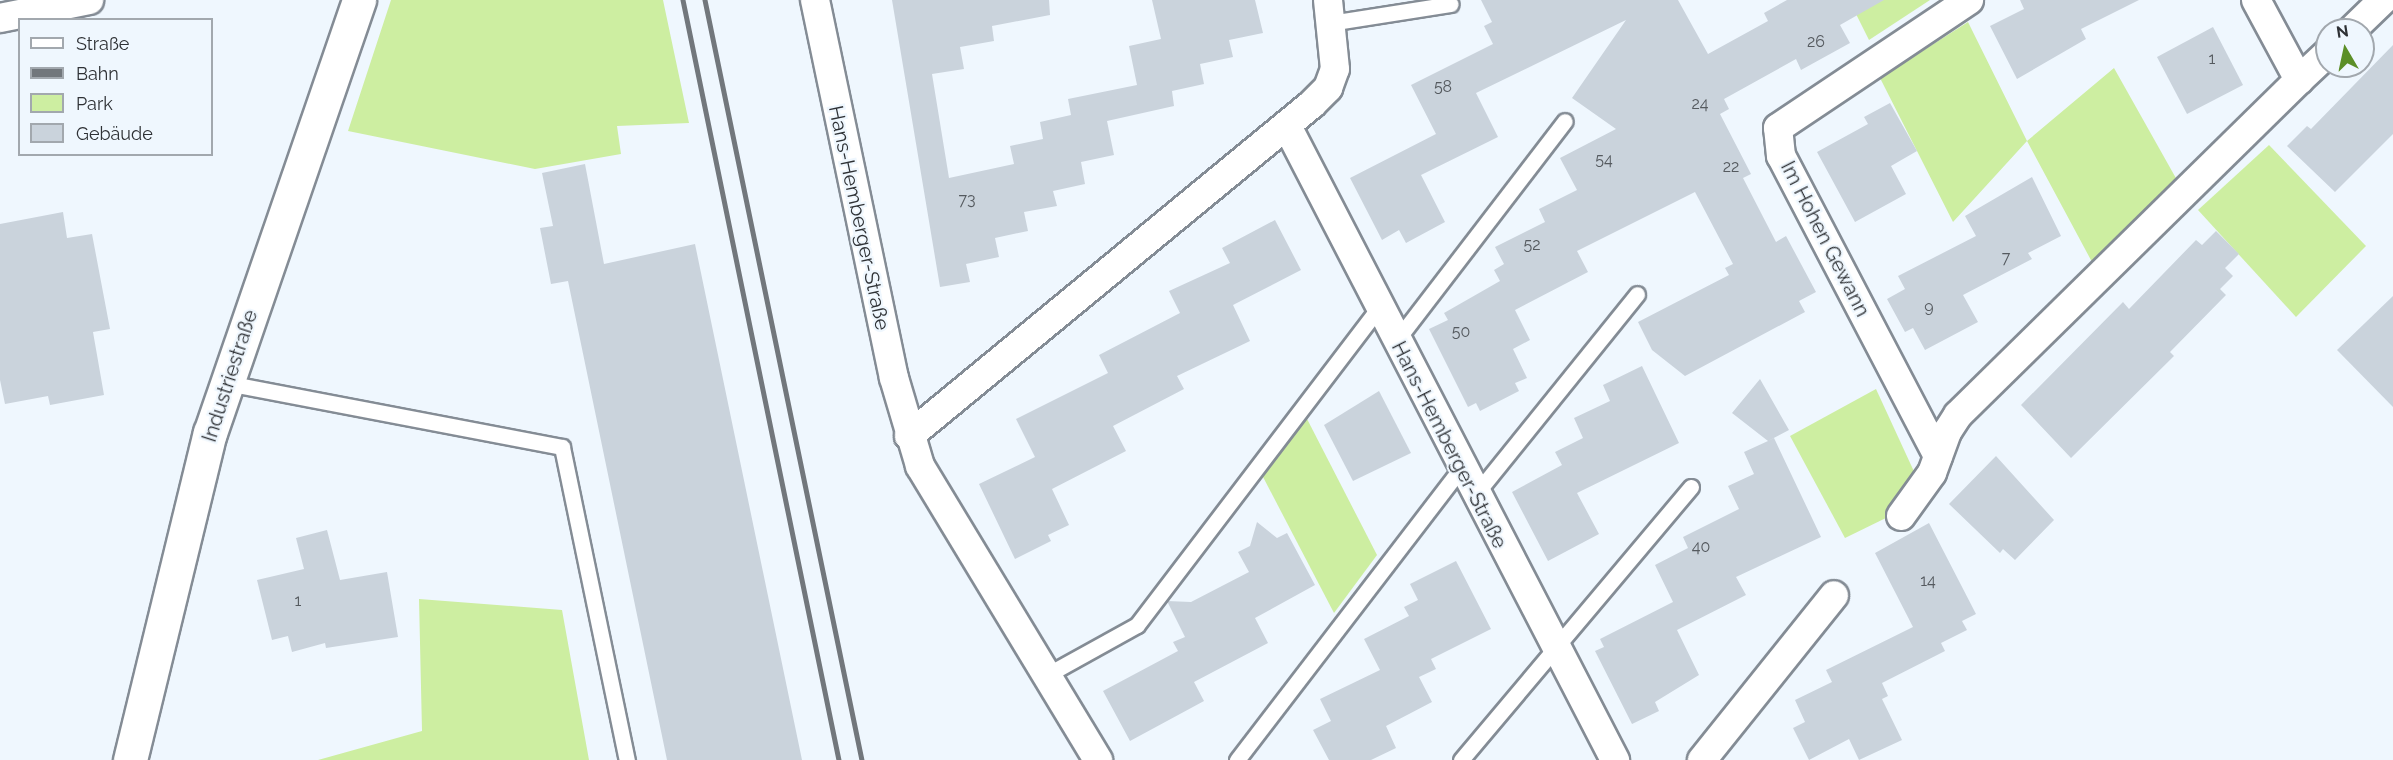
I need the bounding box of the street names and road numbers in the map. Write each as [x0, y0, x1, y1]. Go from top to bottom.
street label: Hans-Hemberger-Straße [823, 104, 895, 332]
street label: Im Hohen Gewann [1775, 157, 1875, 321]
street label: Industriestraße [197, 307, 263, 445]
street label: Hans-Hemberger-Straße [1386, 338, 1512, 552]

